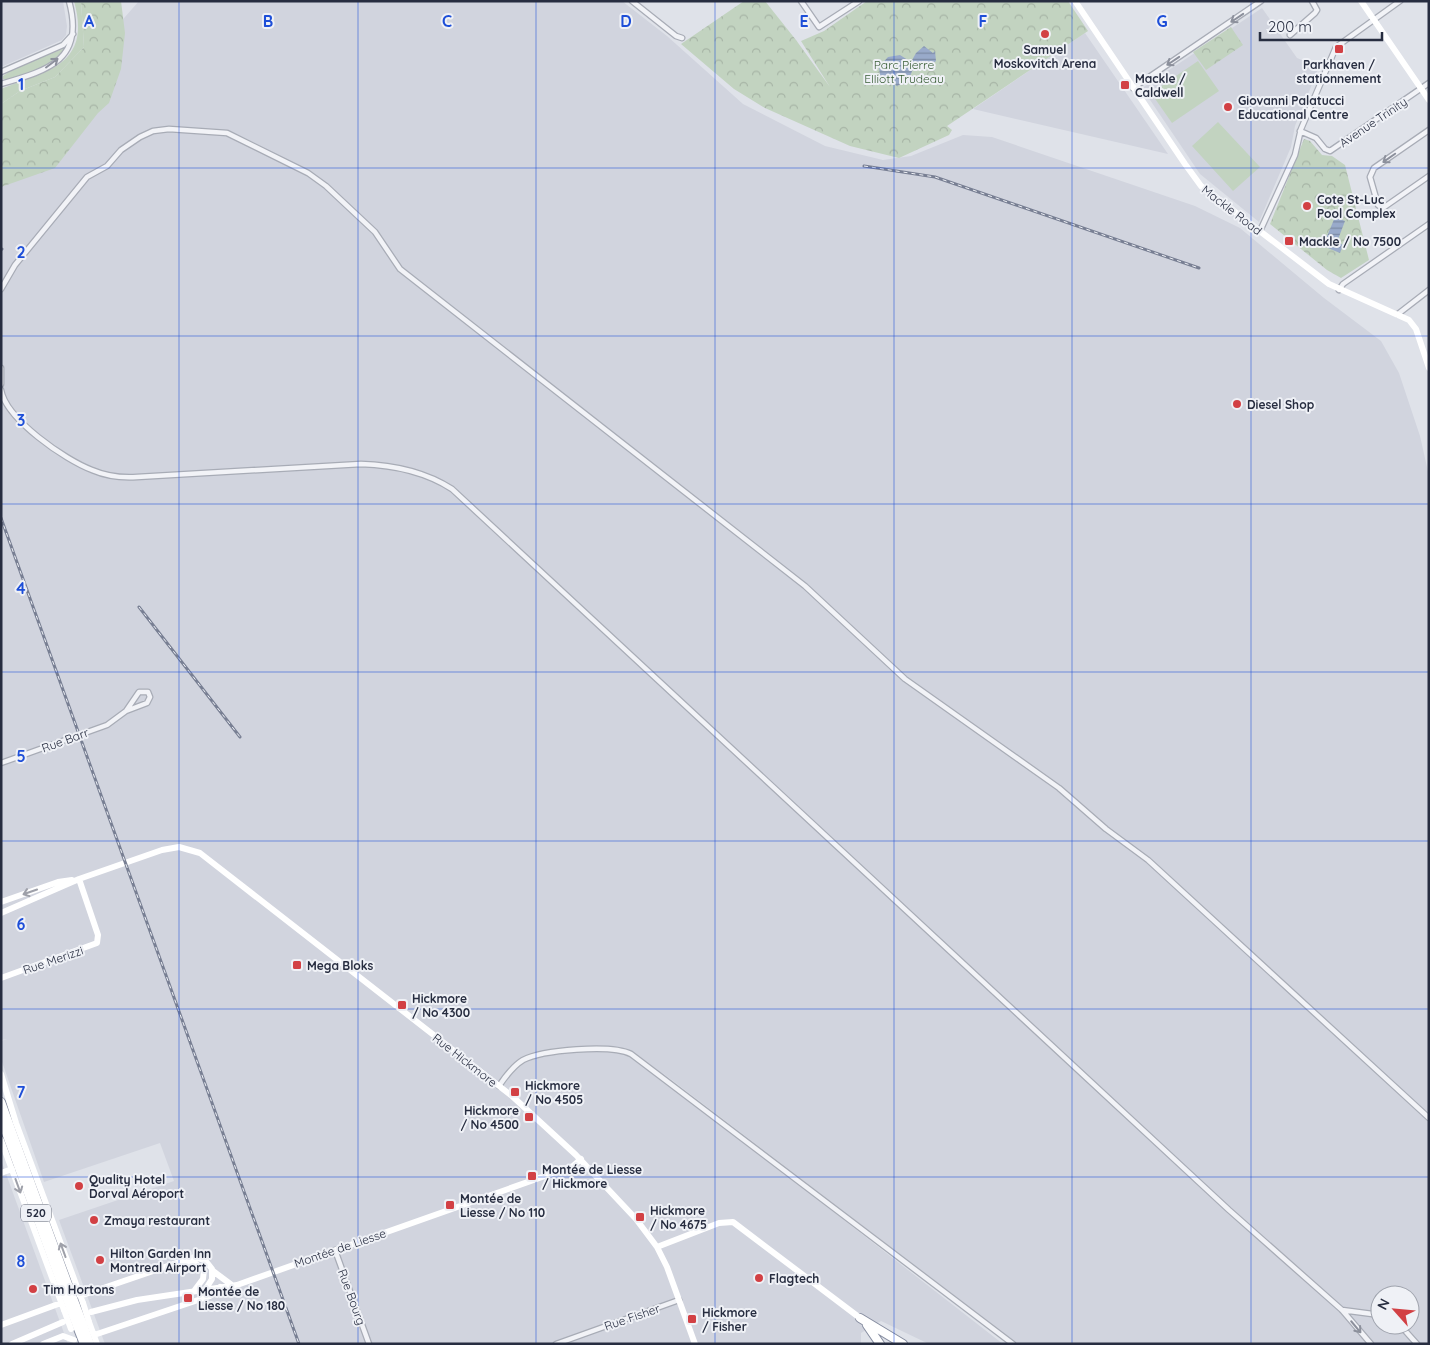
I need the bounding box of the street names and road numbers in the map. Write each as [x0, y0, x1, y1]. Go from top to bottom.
street label: Avenue Trinity [1336, 94, 1410, 150]
street label: Mackle Road [1199, 182, 1265, 238]
street label: Rue Barr [39, 724, 91, 755]
street label: Rue Merizzi [21, 943, 85, 977]
street label: Rue Hickmore [430, 1030, 501, 1090]
road number: 520 [21, 1204, 51, 1222]
street label: Montée de Liesse [292, 1225, 388, 1271]
street label: Rue Bourg [335, 1267, 369, 1327]
street label: Rue Fisher [602, 1300, 662, 1334]

